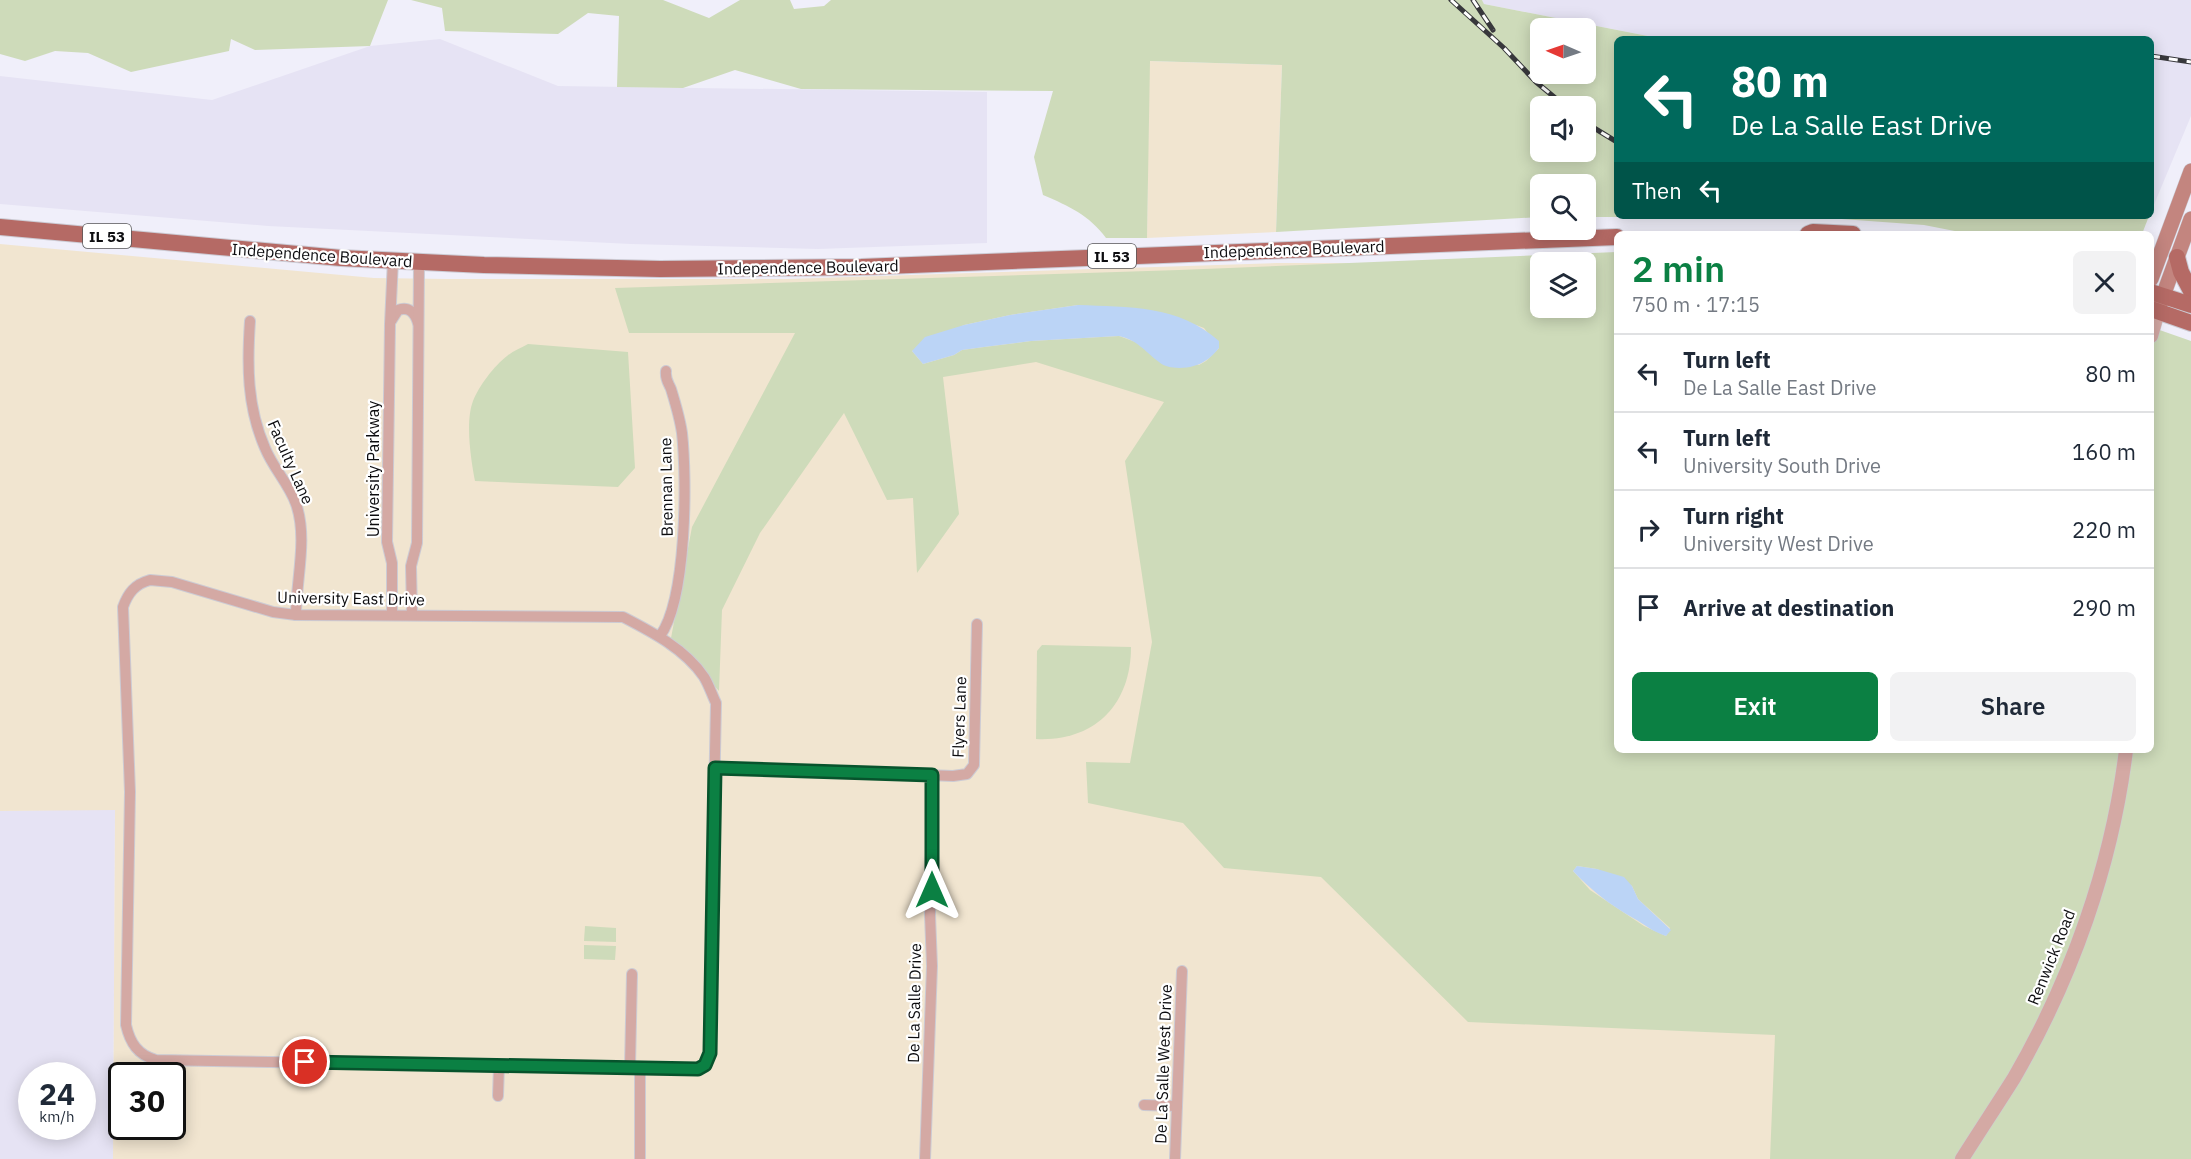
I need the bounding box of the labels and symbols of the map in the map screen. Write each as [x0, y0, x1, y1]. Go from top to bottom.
north arrow [1530, 18, 1596, 84]
road number: IL 53 [83, 224, 131, 248]
street label: Independence Boulevard [1203, 236, 1385, 262]
street label: Independence Boulevard [231, 239, 413, 271]
road number: IL 53 [1088, 244, 1136, 268]
street label: Independence Boulevard [717, 255, 899, 279]
street label: University Parkway [363, 401, 383, 537]
street label: Faculty Lane [264, 417, 319, 507]
street label: Brennan Lane [655, 437, 677, 537]
street label: University East Drive [277, 587, 425, 609]
street label: Flyers Lane [948, 676, 970, 758]
position arrow [900, 858, 964, 922]
street label: Renwick Road [2023, 906, 2079, 1008]
street label: De La Salle Drive [903, 943, 925, 1063]
street label: De La Salle West Drive [1150, 984, 1176, 1144]
pin [279, 1036, 330, 1087]
speed limit sign: 30 [108, 1062, 186, 1140]

